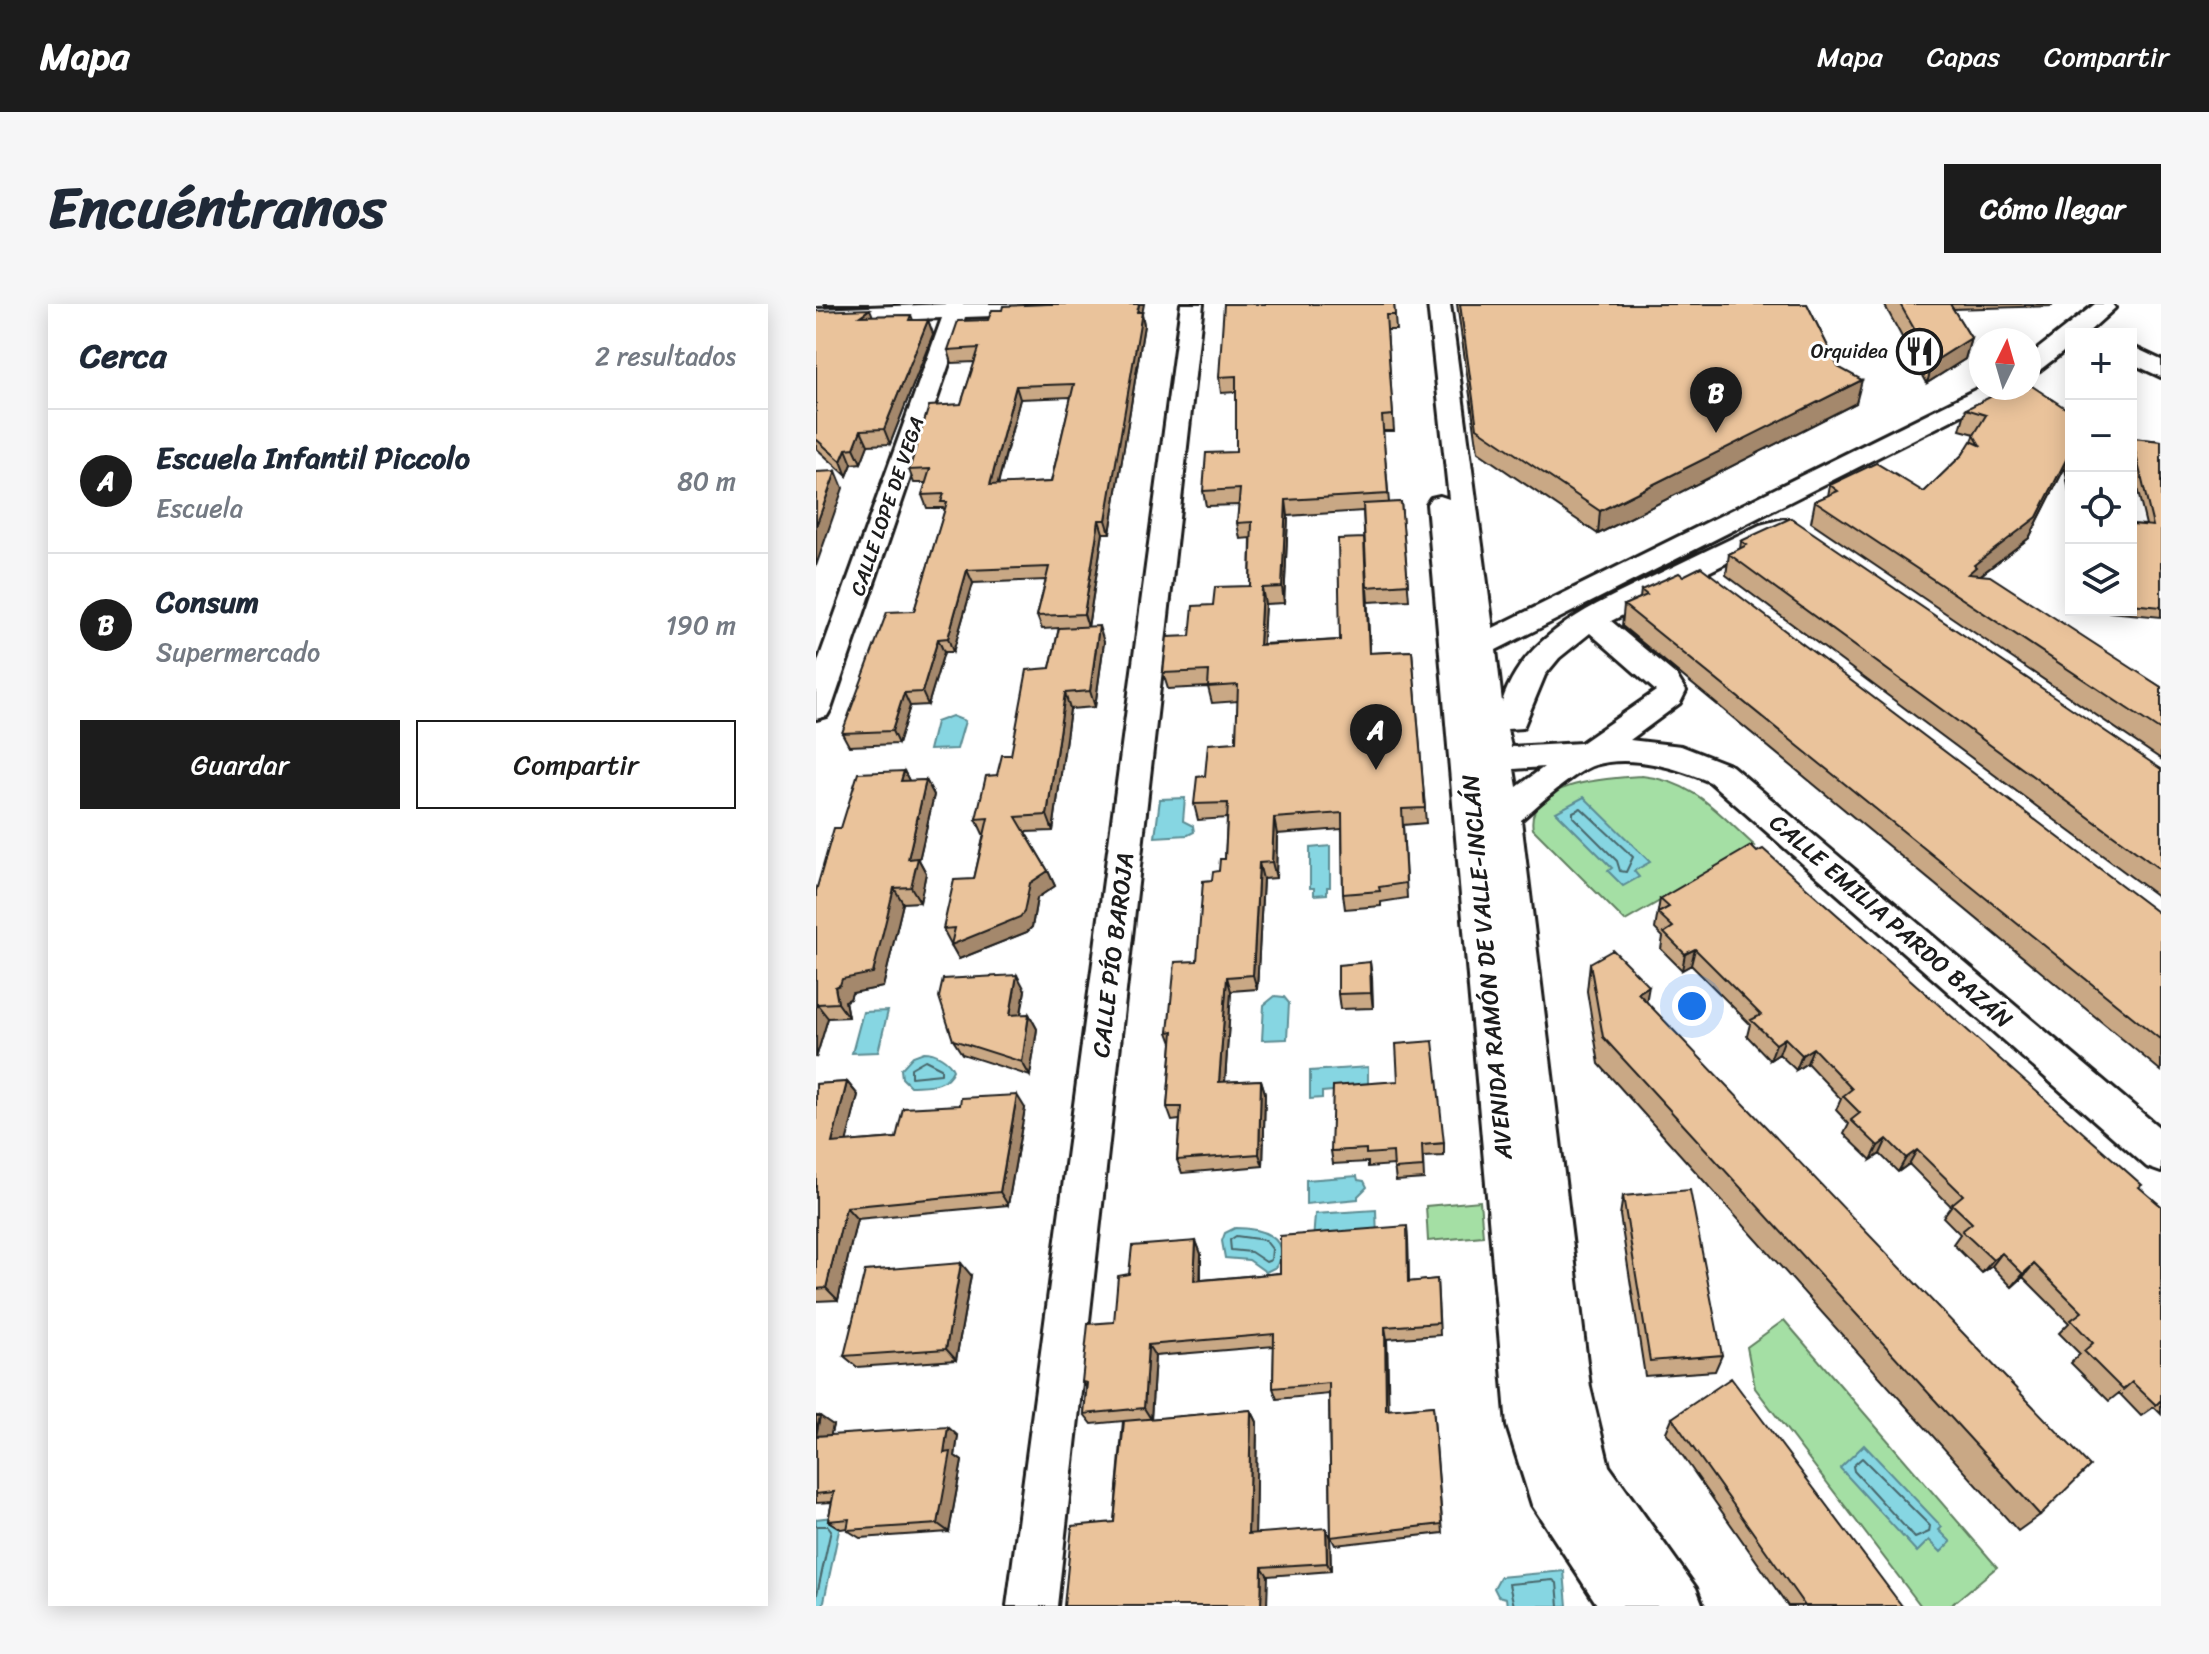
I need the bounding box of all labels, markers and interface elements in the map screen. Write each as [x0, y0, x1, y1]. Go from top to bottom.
text: Mapa [40, 23, 129, 90]
text: Mapa [1817, 32, 1883, 81]
text: Capas [1927, 32, 2000, 81]
text: Compartir [2044, 32, 2169, 81]
text: Encuéntranos [48, 159, 386, 258]
button: Cómo llegar [1944, 164, 2161, 253]
text: Cerca [80, 326, 167, 386]
restaurant icon: Orquidea [1895, 327, 1943, 375]
north arrow [1969, 328, 2041, 400]
map controls [2065, 328, 2137, 616]
button: + [2065, 328, 2137, 400]
text: 2 resultados [595, 333, 736, 379]
place label: Orquidea [1811, 334, 1888, 369]
pin: B [1690, 367, 1742, 433]
button: − [2065, 400, 2137, 472]
street label: CALLE LOPE DE VEGA [840, 412, 935, 600]
text: Escuela Infantil Piccolo [156, 431, 470, 485]
text: A [97, 458, 115, 504]
text: 80 m [677, 458, 736, 504]
button: locate [2065, 472, 2137, 544]
text: Escuela [156, 485, 243, 531]
button: layers [2065, 544, 2137, 616]
text: Consum [156, 575, 259, 629]
text: B [98, 602, 114, 648]
text: 190 m [666, 602, 736, 648]
text: Supermercado [156, 629, 320, 675]
pin: A [1350, 704, 1402, 770]
button: Guardar [80, 720, 400, 809]
button: Compartir [416, 720, 736, 809]
street label: AVENIDA RAMÓN DE VALLE-INCLÁN [1449, 773, 1525, 1162]
street label: CALLE EMILIA PARDO BAZÁN [1760, 803, 2023, 1039]
street label: CALLE PÍO BAROJA [1080, 850, 1146, 1060]
your location [1672, 986, 1712, 1026]

